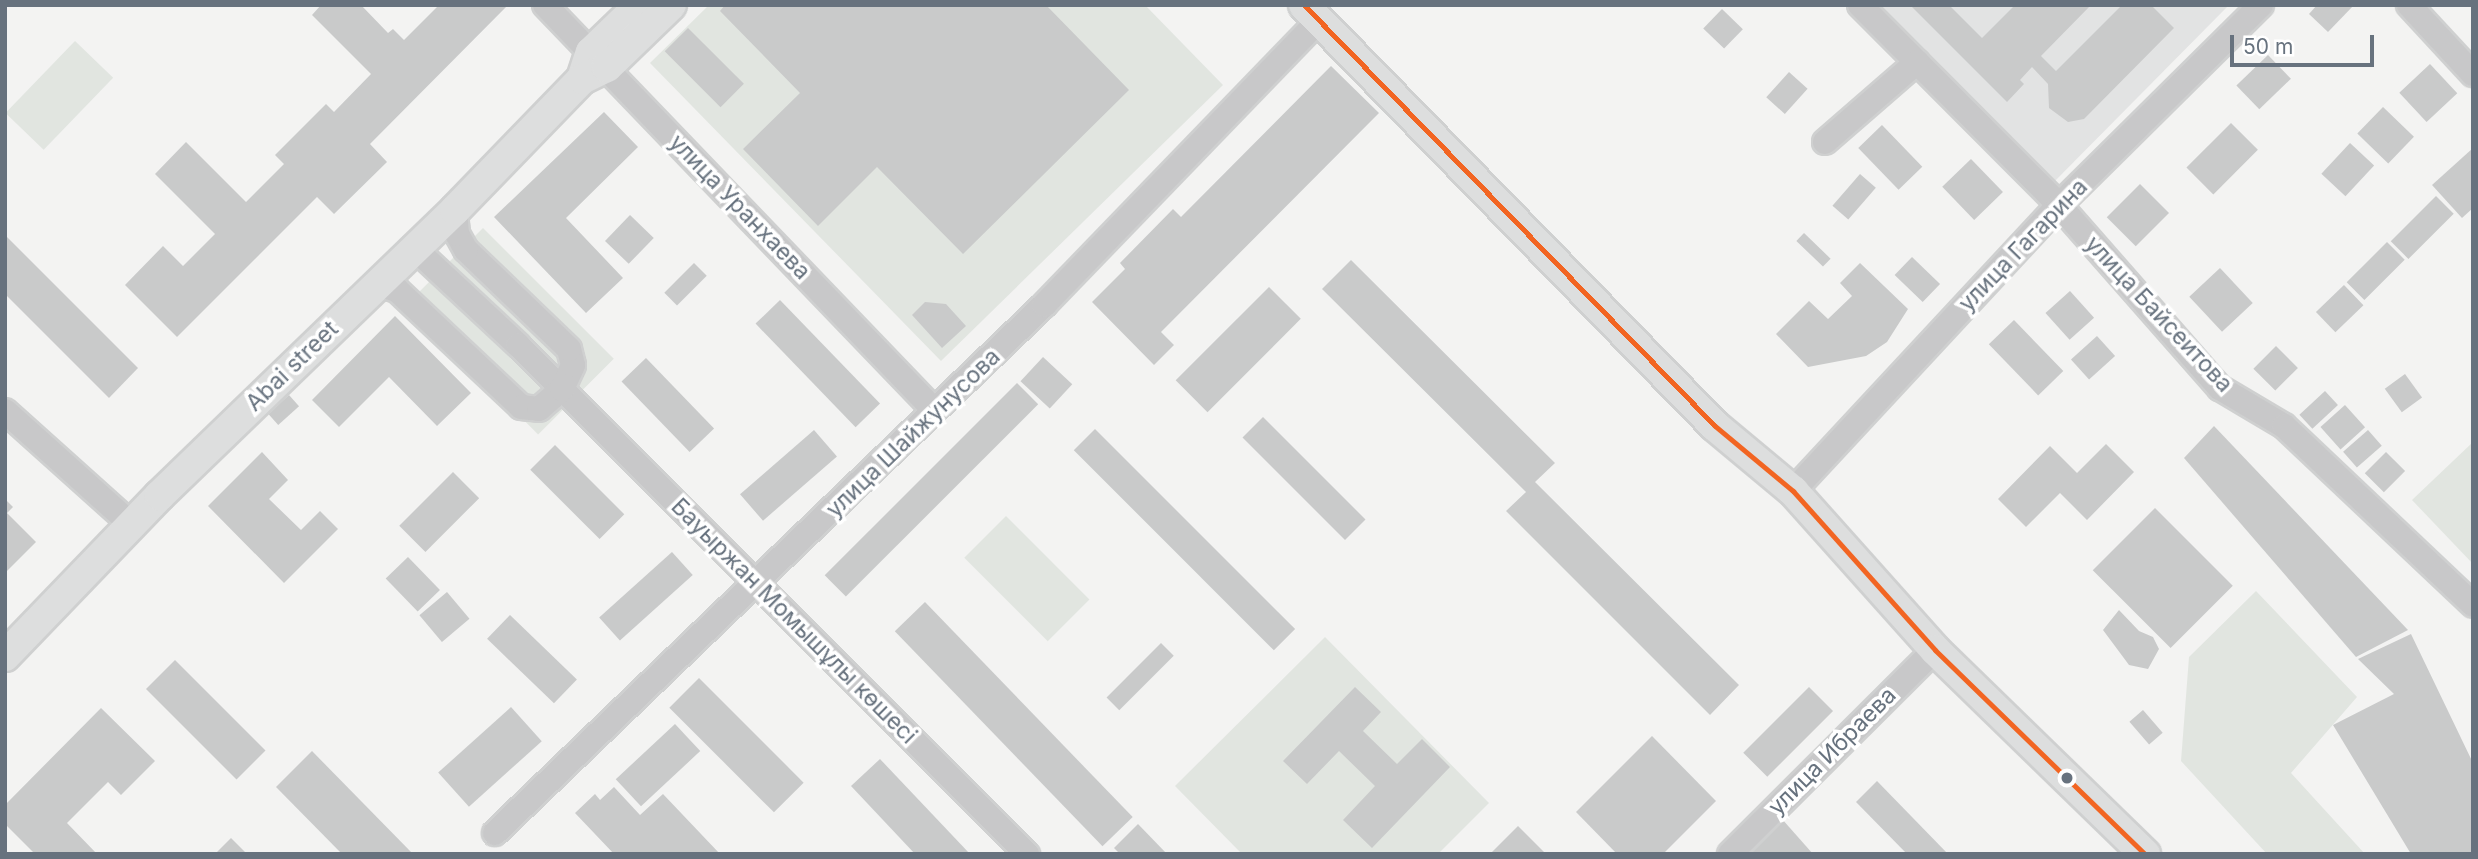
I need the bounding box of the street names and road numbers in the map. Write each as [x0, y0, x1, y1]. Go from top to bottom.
street label: улица Уранхаева [664, 129, 816, 285]
street label: улица Гагарина [1953, 173, 2093, 317]
street label: улица Байсеитова [2080, 230, 2238, 398]
street label: Abai street [240, 315, 344, 417]
street label: улица Шайжунусова [820, 343, 1006, 523]
street label: Бауыржан Момышұлы көшесі [666, 493, 922, 749]
street label: улица Ибраева [1762, 681, 1902, 821]

